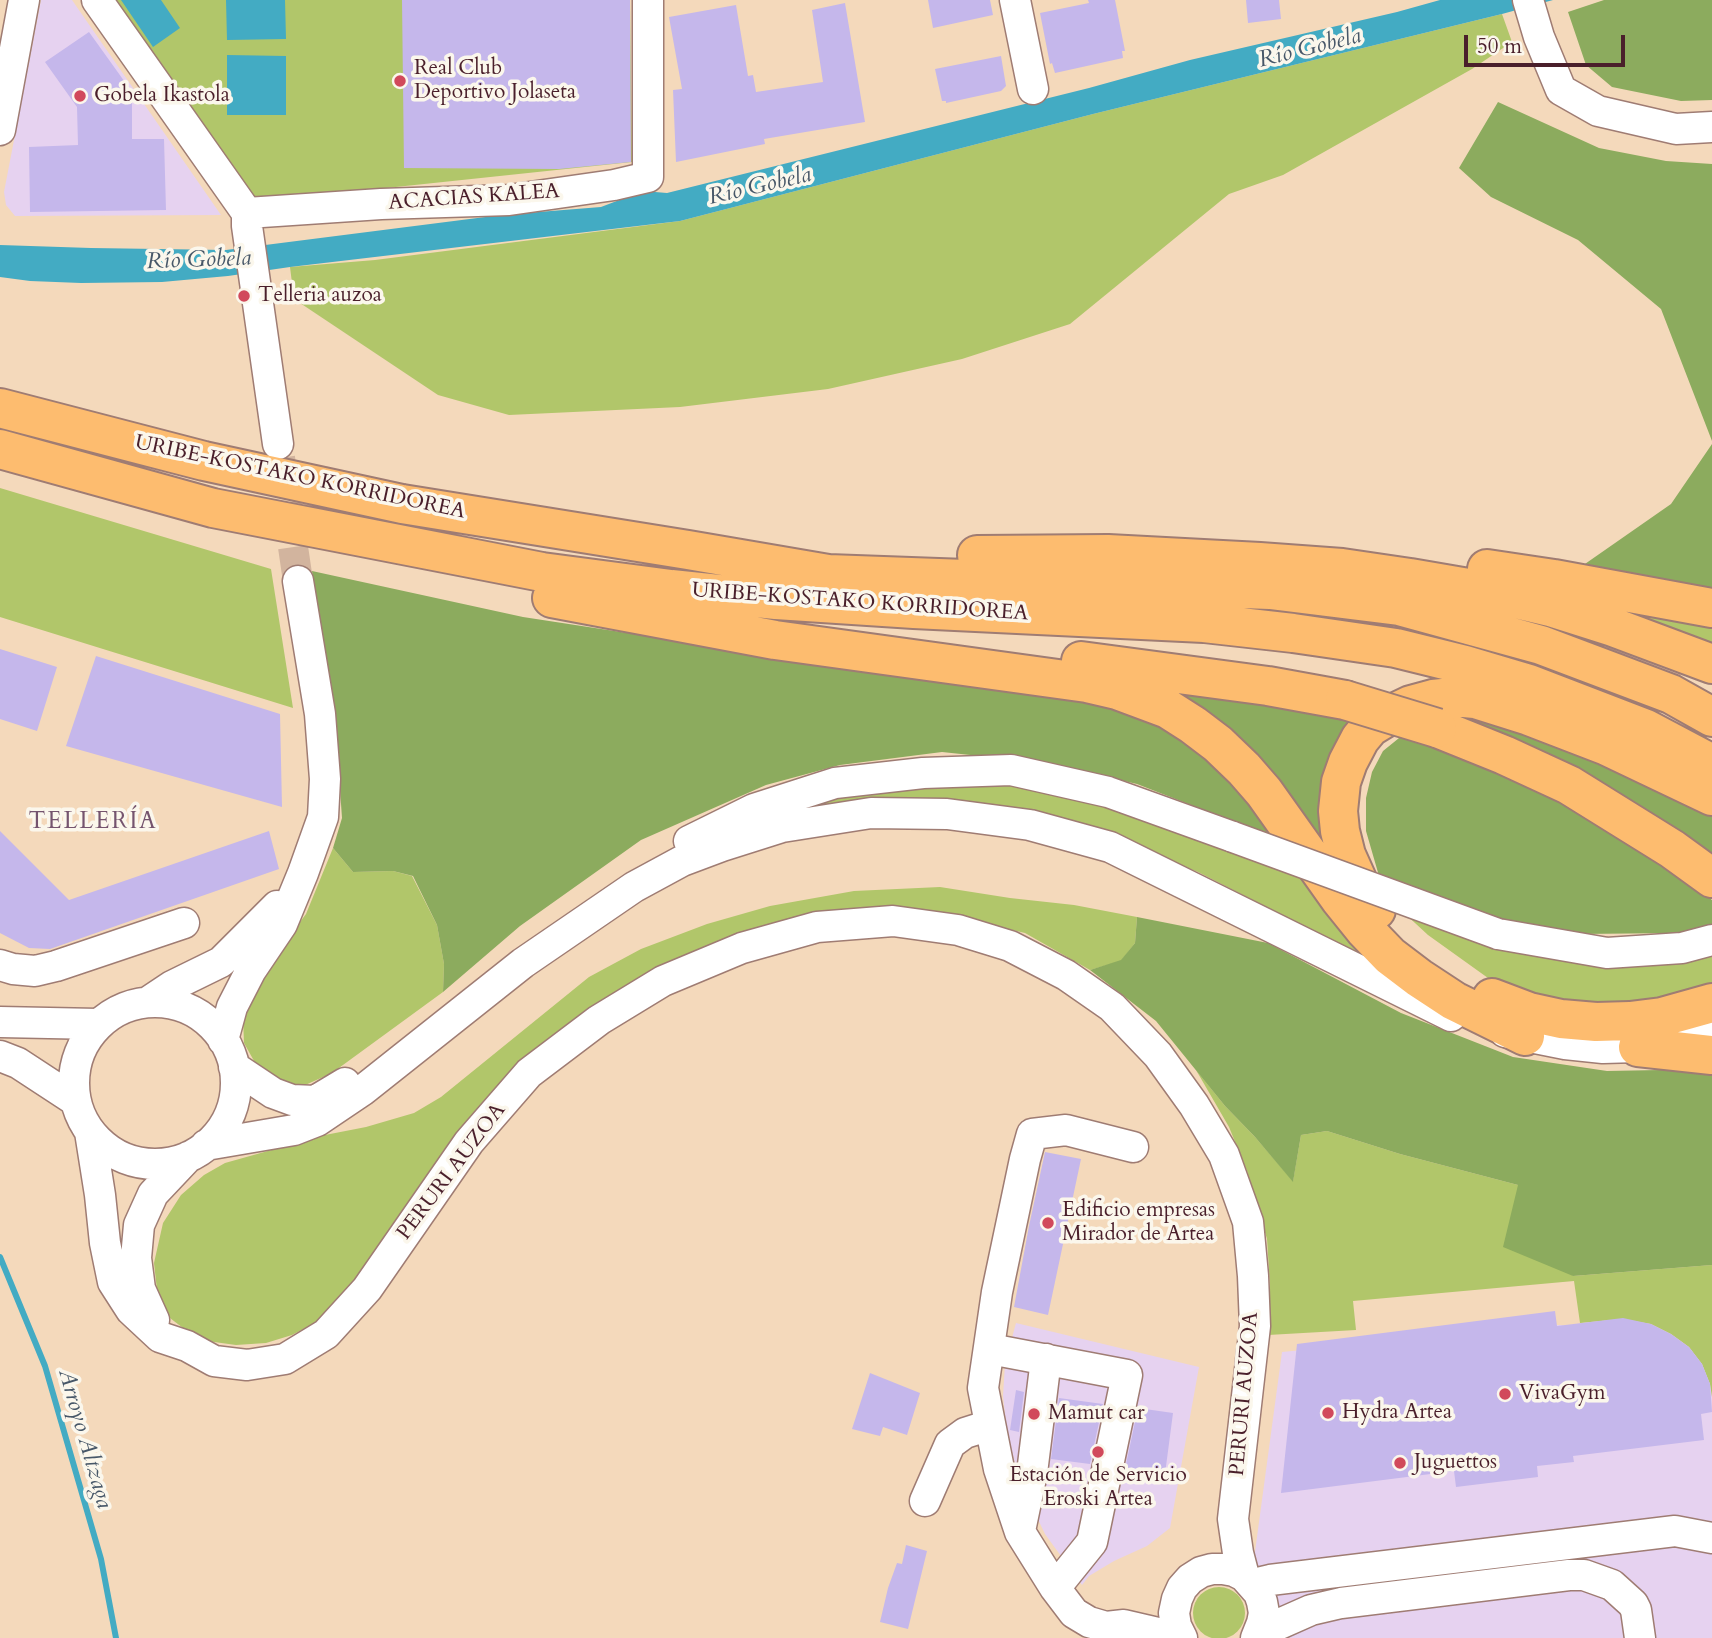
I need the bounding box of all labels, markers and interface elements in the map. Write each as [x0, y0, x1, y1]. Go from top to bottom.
scale bar [1467, 21, 1628, 65]
water label: Río Gobela [1256, 23, 1364, 75]
text: 50 m [1477, 32, 1522, 61]
place label: Real Club Deportivo Jolaseta [414, 56, 576, 106]
marker: Real Club Deportivo Jolaseta [392, 73, 408, 89]
place label: Gobela Ikastola [94, 83, 230, 109]
marker: Gobela Ikastola [72, 88, 88, 104]
water label: Río Gobela [706, 162, 814, 212]
street label: ACACIAS KALEA [388, 179, 560, 217]
water label: Río Gobela [146, 245, 252, 277]
place label: Telleria auzoa [258, 283, 382, 309]
marker: Telleria auzoa [236, 288, 252, 304]
street label: URIBE-KOSTAKO KORRIDOREA [132, 431, 468, 525]
street label: URIBE-KOSTAKO KORRIDOREA [691, 579, 1029, 627]
district label: TELLERÍA [29, 809, 157, 837]
street label: PERURI AUZOA [392, 1099, 512, 1245]
place label: Edificio empresas Mirador de Artea [1062, 1198, 1215, 1248]
marker: Edificio empresas Mirador de Artea [1040, 1215, 1056, 1231]
street label: PERURI AUZOA [1225, 1311, 1265, 1477]
water label: Arroyo Altzaga [51, 1366, 117, 1512]
place label: VivaGym [1519, 1381, 1606, 1407]
marker: VivaGym [1497, 1386, 1513, 1402]
place label: Hydra Artea [1342, 1400, 1452, 1426]
place label: Mamut car [1048, 1401, 1145, 1427]
marker: Hydra Artea [1320, 1405, 1336, 1421]
marker: Mamut car [1026, 1406, 1042, 1422]
marker: Estación de Servicio Eroski Artea [1090, 1444, 1106, 1460]
place label: Juguettos [1414, 1450, 1497, 1476]
marker: Juguettos [1392, 1455, 1408, 1471]
place label: Estación de Servicio Eroski Artea [1009, 1463, 1187, 1513]

